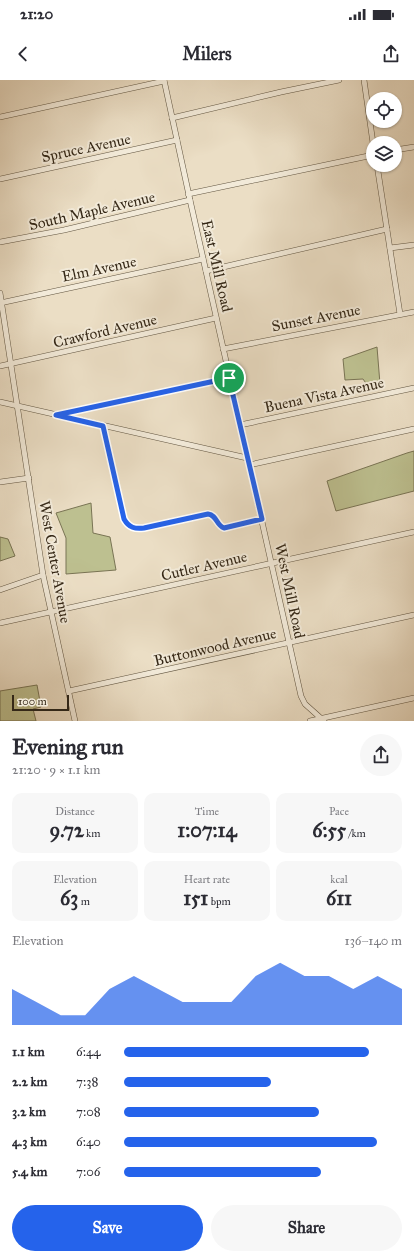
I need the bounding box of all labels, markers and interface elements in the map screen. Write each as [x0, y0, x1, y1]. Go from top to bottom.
text: 21:20 [20, 5, 53, 23]
icon: back [12, 43, 34, 65]
text: Milers [182, 43, 232, 65]
icon: share [380, 43, 402, 65]
map controls [366, 92, 402, 172]
button: locate [366, 92, 402, 128]
street label: Spruce Avenue [40, 130, 132, 166]
button: layers [366, 136, 402, 172]
street label: South Maple Avenue [27, 188, 157, 234]
street label: East Mill Road [198, 218, 236, 314]
street label: Elm Avenue [60, 252, 138, 286]
street label: Sunset Avenue [270, 301, 362, 335]
street label: Crawford Avenue [51, 310, 159, 352]
pin [212, 361, 246, 395]
icon: arrive [218, 367, 240, 389]
street label: Buena Vista Avenue [263, 374, 385, 416]
street label: West Center Avenue [35, 499, 75, 625]
street label: West Mill Road [271, 542, 309, 641]
street label: Cutler Avenue [159, 547, 249, 585]
street label: Buttonwood Avenue [152, 624, 278, 670]
scale bar [12, 693, 69, 712]
text: 100 m [18, 695, 47, 708]
text: Evening run [12, 733, 124, 760]
button: share [360, 734, 402, 776]
text: 21:20 · 9 × 1.1 km [12, 762, 100, 778]
text: Distance [55, 805, 95, 818]
text: Time [195, 805, 219, 818]
text: Pace [329, 805, 349, 818]
text: 9.72 [50, 818, 84, 842]
text: 1:07:14 [177, 818, 237, 842]
text: 6:55 [312, 818, 346, 842]
text: km [84, 827, 100, 840]
text: /km [346, 827, 366, 840]
text: Elevation [53, 873, 97, 886]
text: Heart rate [184, 873, 230, 886]
text: kcal [330, 873, 348, 886]
text: 63 [60, 886, 78, 910]
text: 151 [183, 886, 208, 910]
text: 611 [326, 886, 352, 910]
text: m [78, 895, 90, 908]
text: bpm [208, 895, 231, 908]
text: Elevation [12, 933, 64, 949]
text: 136–140 m [345, 933, 402, 949]
text: 1.1 km [12, 1044, 45, 1060]
text: 6:44 [76, 1044, 100, 1060]
text: 2.2 km [12, 1074, 48, 1090]
text: 7:38 [76, 1074, 98, 1090]
text: 3.2 km [12, 1104, 46, 1120]
text: 7:08 [76, 1104, 101, 1120]
text: 4.3 km [12, 1134, 47, 1150]
text: 6:40 [76, 1134, 101, 1150]
text: 5.4 km [12, 1164, 48, 1180]
text: 7:06 [76, 1164, 100, 1180]
button: Save [12, 1205, 203, 1251]
button: Share [211, 1205, 402, 1251]

